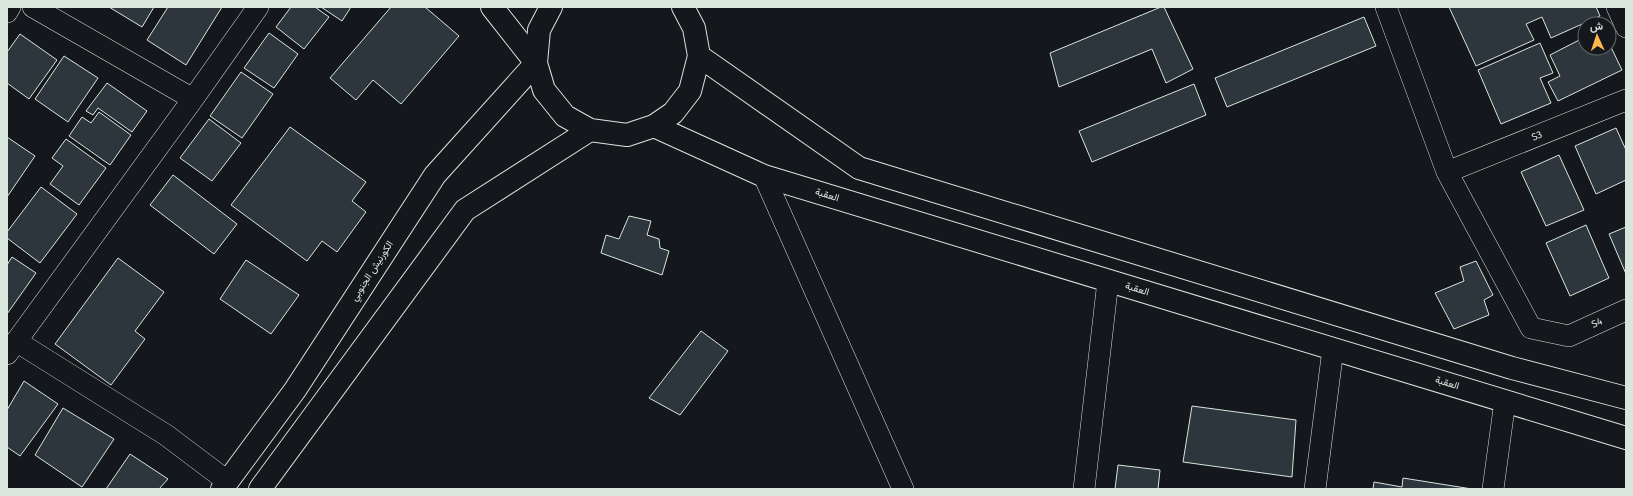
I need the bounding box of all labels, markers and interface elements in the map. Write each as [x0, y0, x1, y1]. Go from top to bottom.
north arrow [1577, 16, 1617, 56]
text: ش [1590, 20, 1603, 33]
street label: S3 [1530, 128, 1544, 144]
street label: العقبة [814, 186, 840, 204]
street label: الكورنيش الجنوبي [348, 239, 398, 304]
street label: العقبة [1124, 280, 1150, 298]
street label: S4 [1590, 315, 1605, 331]
street label: العقبة [1434, 374, 1460, 392]

